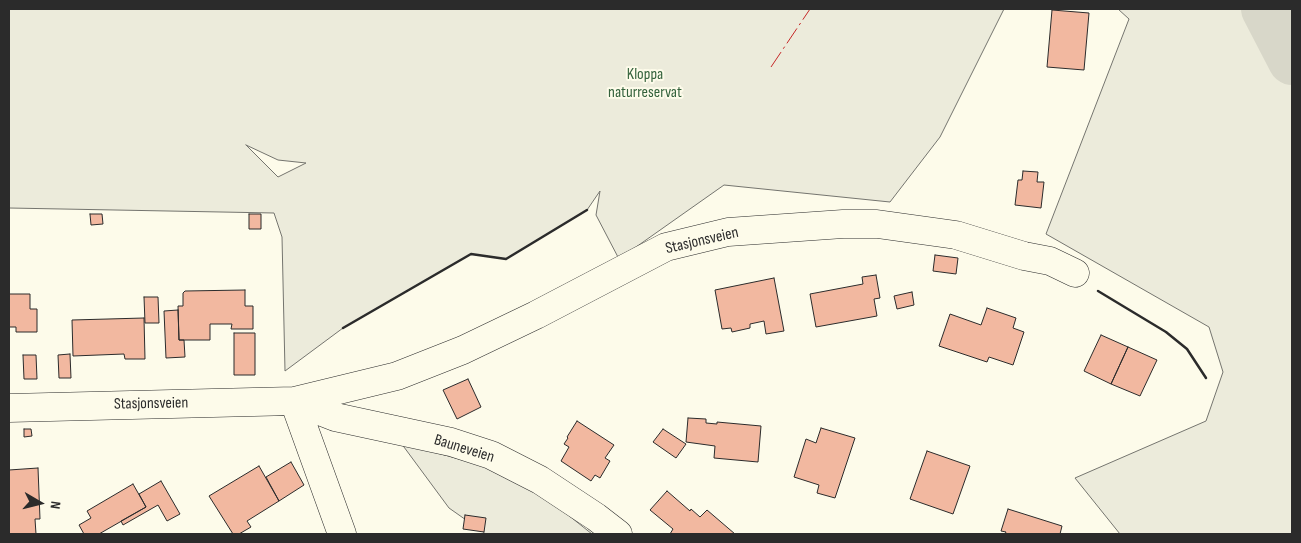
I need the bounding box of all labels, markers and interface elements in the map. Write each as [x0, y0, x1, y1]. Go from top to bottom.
park label: Kloppa naturreservat [608, 65, 682, 103]
street label: Stasjonsveien [664, 223, 740, 259]
street label: Stasjonsveien [114, 394, 188, 414]
street label: Bauneveien [432, 431, 496, 467]
north arrow [15, 478, 65, 528]
text: N [46, 500, 64, 510]

